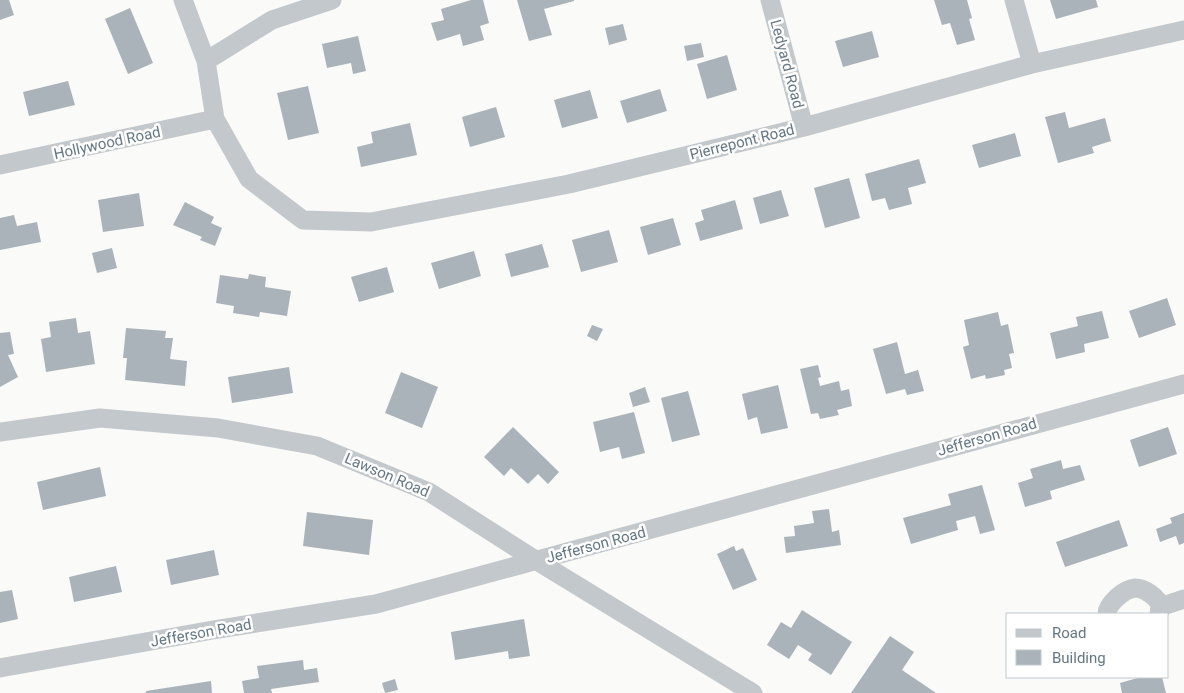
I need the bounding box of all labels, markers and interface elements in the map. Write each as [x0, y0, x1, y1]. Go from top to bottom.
street label: Ledyard Road [767, 18, 807, 110]
street label: Pierrepont Road [688, 120, 796, 164]
street label: Hollywood Road [52, 123, 162, 163]
street label: Jefferson Road [935, 414, 1039, 460]
street label: Lawson Road [342, 449, 432, 501]
street label: Jefferson Road [544, 523, 648, 567]
legend [1006, 613, 1169, 678]
street label: Jefferson Road [149, 615, 253, 651]
text: Road [1052, 624, 1086, 642]
text: Building [1052, 649, 1106, 667]

